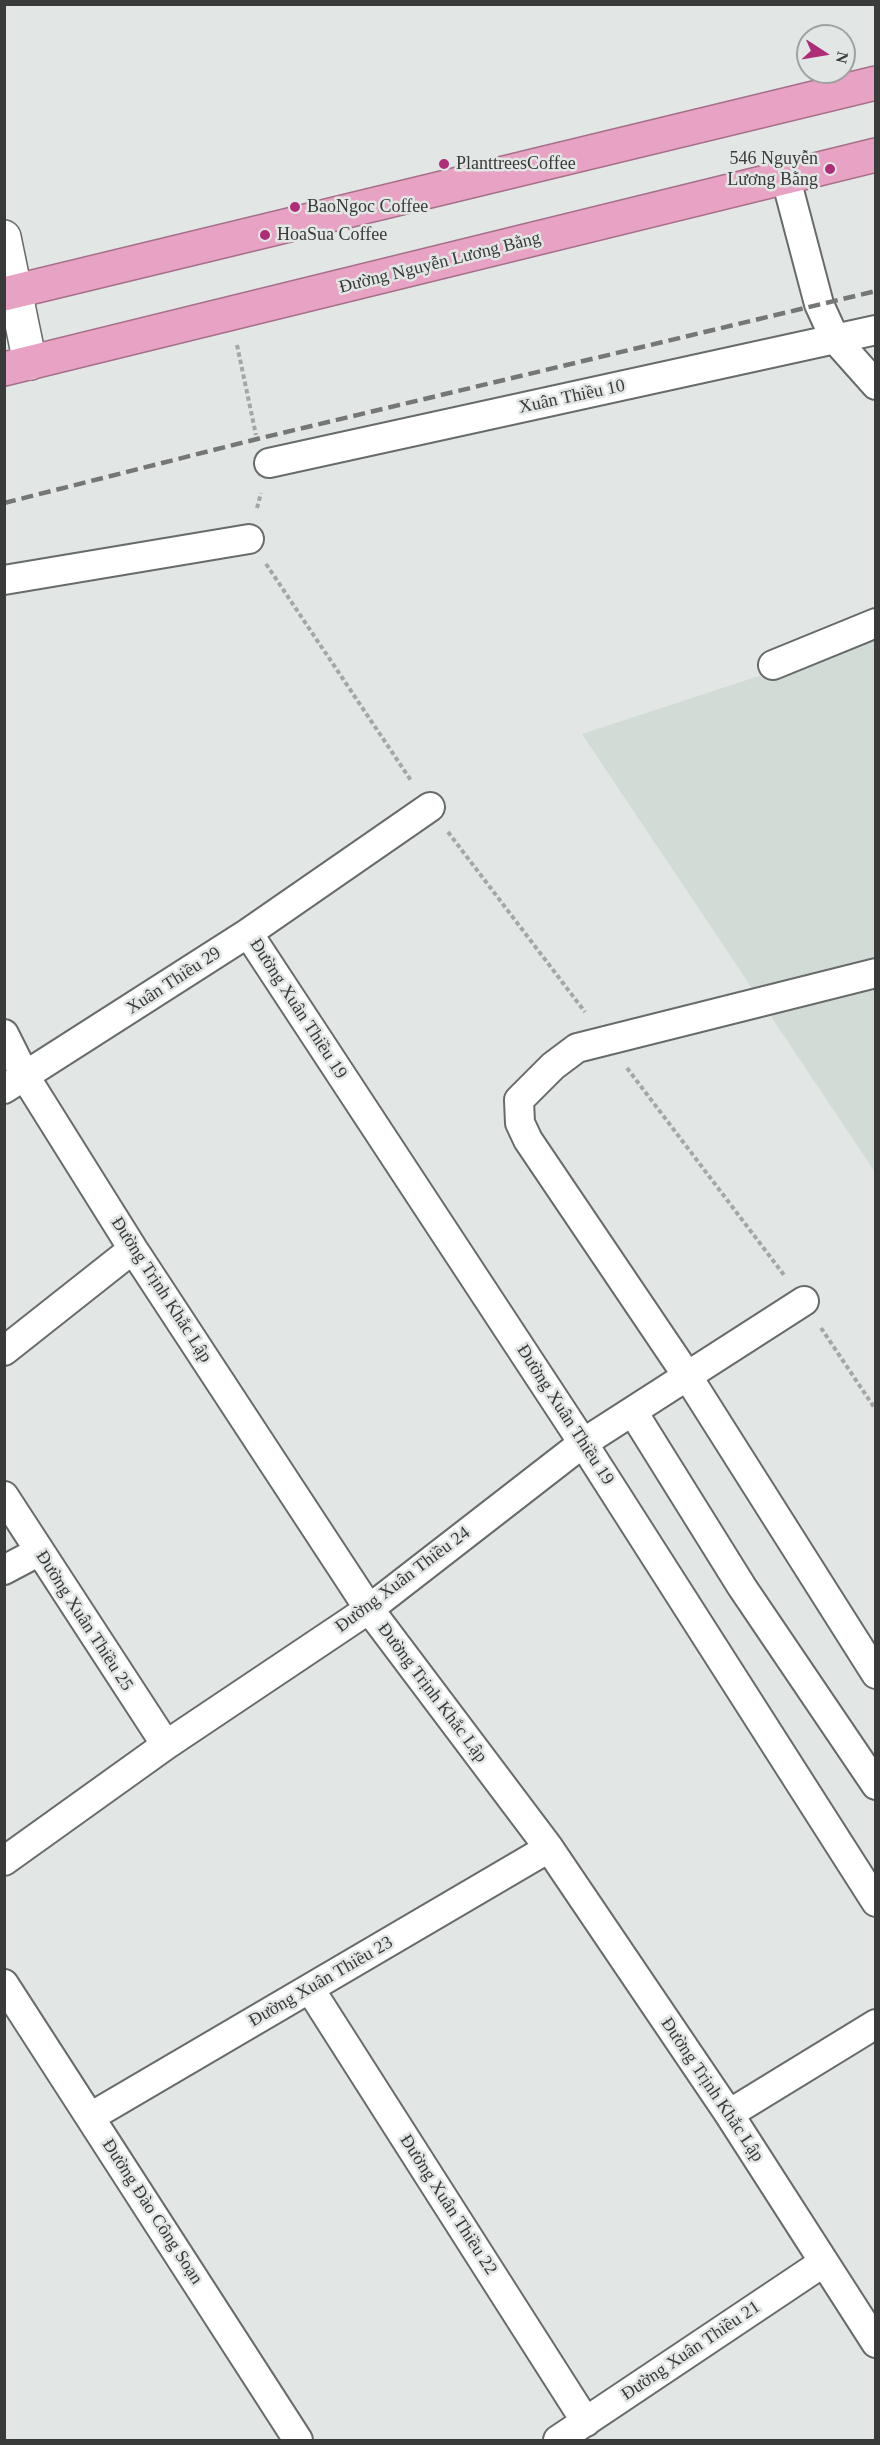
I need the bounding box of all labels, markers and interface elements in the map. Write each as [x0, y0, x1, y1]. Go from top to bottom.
north arrow [796, 24, 856, 84]
text: N [833, 50, 852, 65]
place label: 546 Nguyễn Lương Bằng [727, 148, 818, 190]
place label: PlanttreesCoffee [456, 153, 576, 175]
marker: PlanttreesCoffee [437, 157, 451, 171]
marker: 546 Nguyễn Lương Bằng [823, 162, 837, 176]
place label: BaoNgoc Coffee [307, 196, 428, 218]
marker: BaoNgoc Coffee [288, 200, 302, 214]
place label: HoaSua Coffee [277, 224, 387, 246]
street label: Đường Nguyễn Lương Bằng [337, 227, 543, 299]
marker: HoaSua Coffee [258, 228, 272, 242]
street label: Xuân Thiều 10 [517, 375, 627, 419]
street label: Đường Xuân Thiều 19 [245, 935, 351, 1083]
street label: Xuân Thiều 29 [123, 943, 225, 1019]
street label: Đường Trịnh Khắc Lập [106, 1213, 216, 1367]
street label: Đường Xuân Thiều 19 [512, 1341, 618, 1489]
street label: Đường Xuân Thiều 24 [332, 1522, 474, 1638]
street label: Đường Xuân Thiều 25 [31, 1547, 137, 1695]
street label: Đường Trịnh Khắc Lập [372, 1619, 492, 1767]
street label: Đường Xuân Thiều 23 [245, 1932, 397, 2032]
street label: Đường Trịnh Khắc Lập [656, 2014, 768, 2166]
street label: Đường Xuân Thiều 22 [395, 2131, 501, 2279]
street label: Đường Đào Công Soạn [97, 2135, 207, 2289]
street label: Đường Xuân Thiều 21 [617, 2297, 765, 2405]

